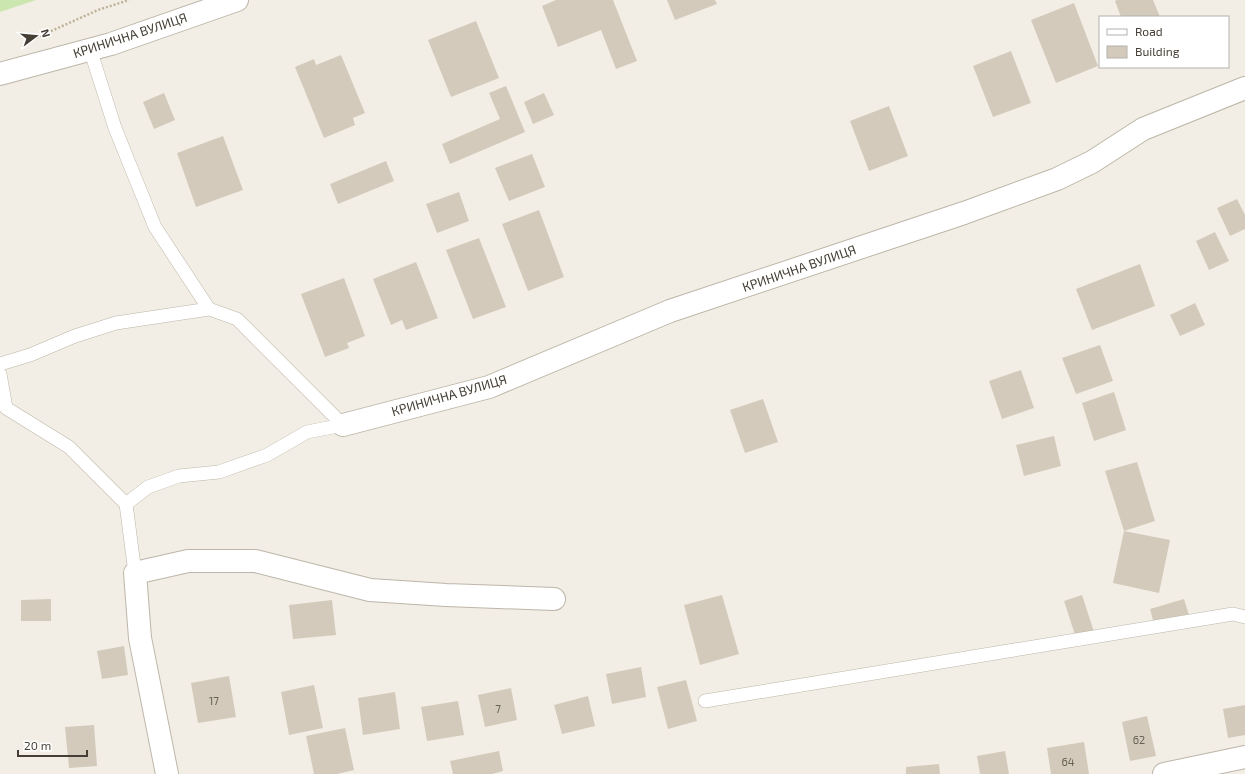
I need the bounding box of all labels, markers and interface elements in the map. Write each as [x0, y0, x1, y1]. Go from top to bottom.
street label: КРИНИЧНА ВУЛИЦЯ [71, 9, 189, 61]
north arrow [16, 16, 56, 56]
legend [1099, 16, 1229, 68]
text: Road [1135, 24, 1163, 38]
text: N [39, 27, 53, 39]
text: Building [1135, 44, 1180, 58]
street label: КРИНИЧНА ВУЛИЦЯ [740, 241, 858, 295]
street label: КРИНИЧНА ВУЛИЦЯ [390, 371, 508, 419]
house number: 17 [209, 694, 219, 707]
house number: 7 [495, 702, 501, 715]
scale bar [18, 732, 87, 758]
house number: 62 [1133, 733, 1145, 746]
text: 20 m [24, 738, 51, 752]
house number: 64 [1061, 755, 1075, 768]

